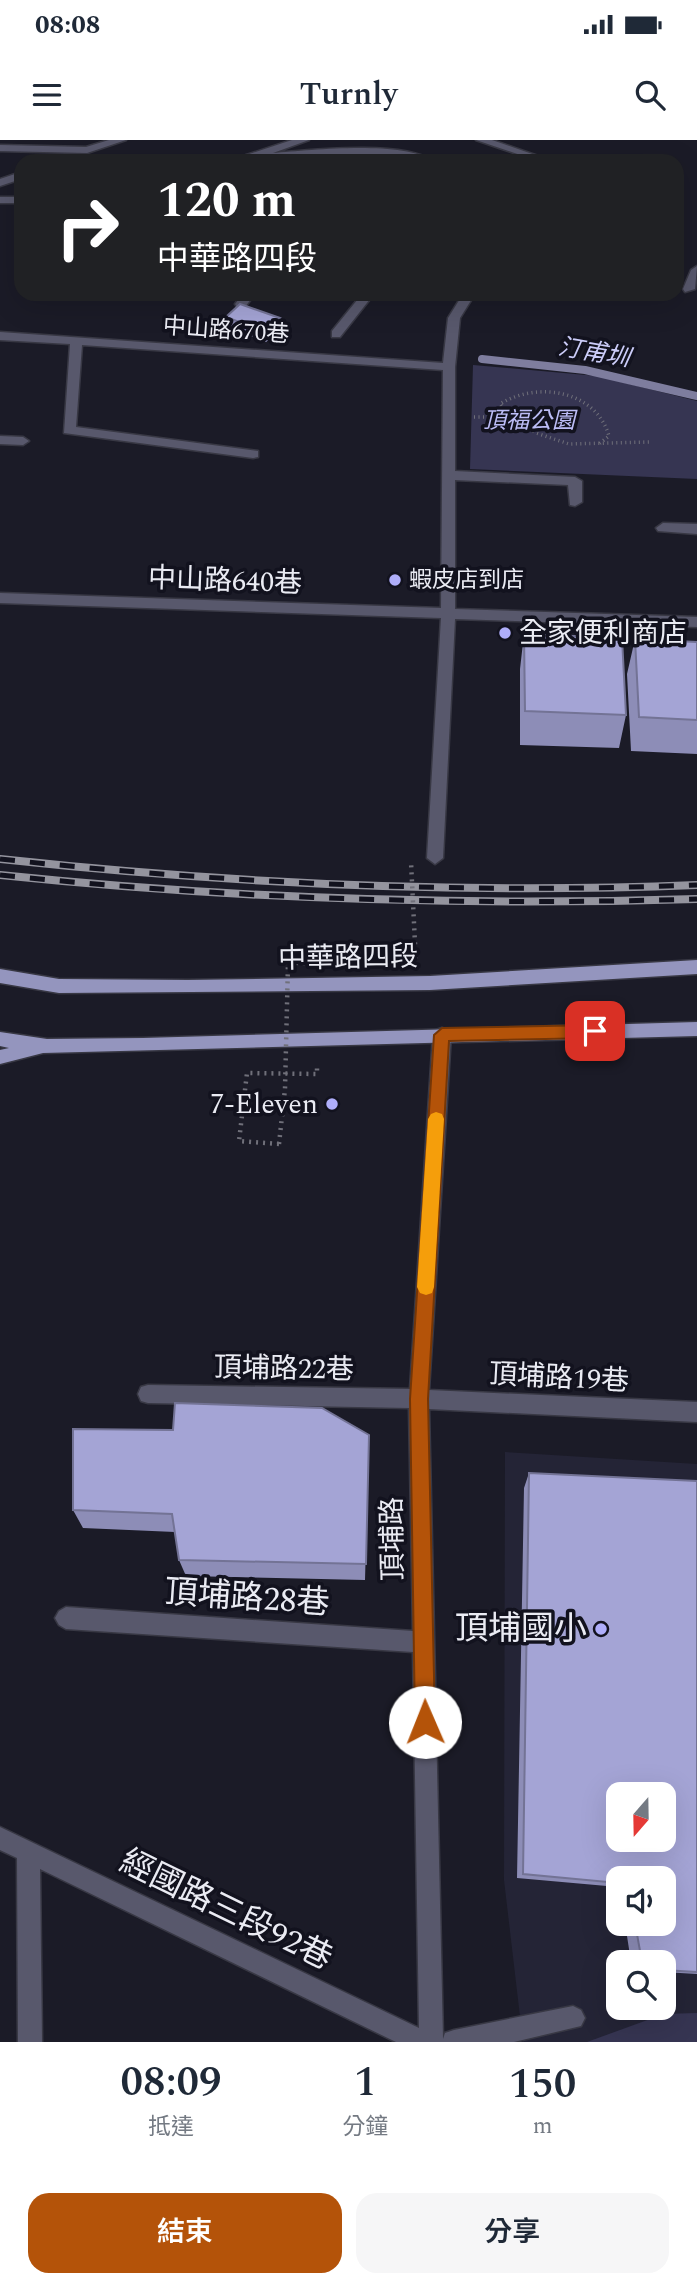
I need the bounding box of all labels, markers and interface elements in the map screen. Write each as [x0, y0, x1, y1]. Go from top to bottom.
text: 08:08 [35, 5, 100, 45]
text: Turnly [299, 70, 398, 119]
icon: menu [28, 76, 66, 114]
icon: search [631, 76, 669, 114]
text: 120 m [157, 164, 296, 239]
icon: right [42, 182, 133, 273]
text: 中華路四段 [157, 235, 317, 284]
street label: 中山路670巷 [162, 309, 290, 353]
water label: 汀甫圳 [555, 329, 636, 377]
park label: 頂福公園 [483, 404, 578, 439]
street label: 中山路640巷 [147, 557, 303, 605]
place label: 蝦皮店到店 [409, 563, 524, 598]
marker: 蝦皮店到店 [387, 572, 403, 588]
place label: 全家便利商店 [519, 612, 687, 655]
marker: 全家便利商店 [497, 625, 513, 641]
street label: 中華路四段 [278, 935, 418, 981]
pin [565, 1001, 625, 1061]
icon: arrive [576, 1012, 614, 1050]
place label: 7-Eleven [210, 1083, 318, 1126]
marker: 7-Eleven [324, 1096, 340, 1112]
street label: 頂埔路22巷 [214, 1346, 354, 1392]
street label: 頂埔路19巷 [488, 1353, 630, 1403]
street label: 頂埔路 [371, 1497, 415, 1581]
street label: 頂埔路28巷 [163, 1567, 331, 1629]
place label: 頂埔國小 [455, 1604, 587, 1654]
marker: 頂埔國小 [593, 1621, 609, 1637]
position arrow [388, 1685, 462, 1759]
north arrow [606, 1782, 676, 1852]
map controls [606, 1782, 676, 2020]
street label: 經國路三段92巷 [111, 1837, 341, 1983]
button: sound [606, 1866, 676, 1936]
button: search [606, 1950, 676, 2020]
text: 08:09 [121, 2051, 222, 2114]
text: 1 [354, 2051, 376, 2114]
text: 150 [509, 2053, 576, 2116]
text: m [533, 2109, 553, 2144]
text: 抵達 [148, 2110, 194, 2145]
text: 分鐘 [342, 2110, 388, 2145]
button: 結束 [28, 2193, 342, 2273]
button: 分享 [356, 2193, 669, 2273]

